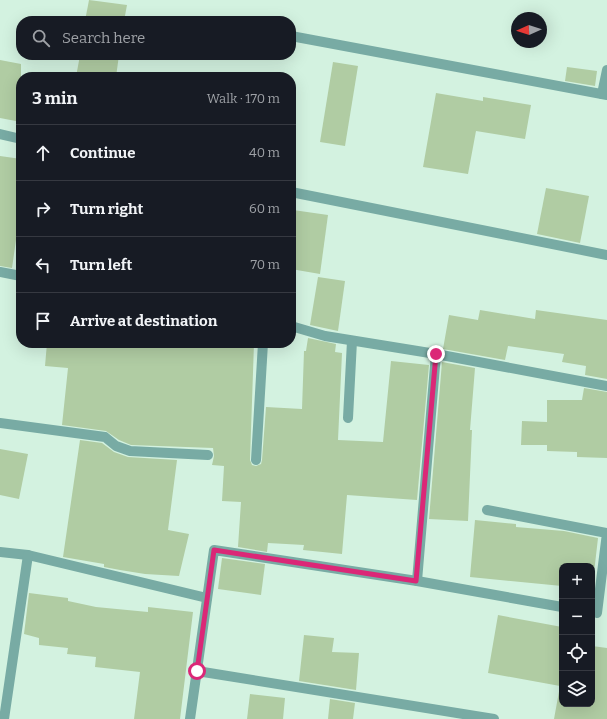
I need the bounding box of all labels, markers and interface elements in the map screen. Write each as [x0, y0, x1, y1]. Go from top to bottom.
north arrow [511, 12, 547, 48]
search box [16, 16, 296, 60]
icon: search [30, 27, 52, 49]
text: Search here [62, 29, 145, 47]
text: 3 min [32, 88, 77, 109]
text: Walk · 170 m [207, 91, 280, 106]
icon: ahead [32, 142, 54, 164]
text: Continue [70, 144, 136, 162]
text: 40 m [249, 145, 280, 160]
icon: right [32, 198, 54, 220]
text: Turn right [70, 200, 143, 218]
text: 60 m [249, 201, 280, 216]
icon: left [32, 254, 54, 276]
text: Turn left [70, 256, 132, 274]
text: 70 m [250, 257, 280, 272]
icon: arrive [32, 310, 54, 332]
text: Arrive at destination [70, 312, 217, 330]
route end [427, 345, 445, 363]
map controls [559, 563, 595, 707]
button: + [559, 563, 595, 599]
button: − [559, 599, 595, 635]
button: locate [559, 635, 595, 671]
route start [188, 662, 206, 680]
button: layers [559, 671, 595, 707]

